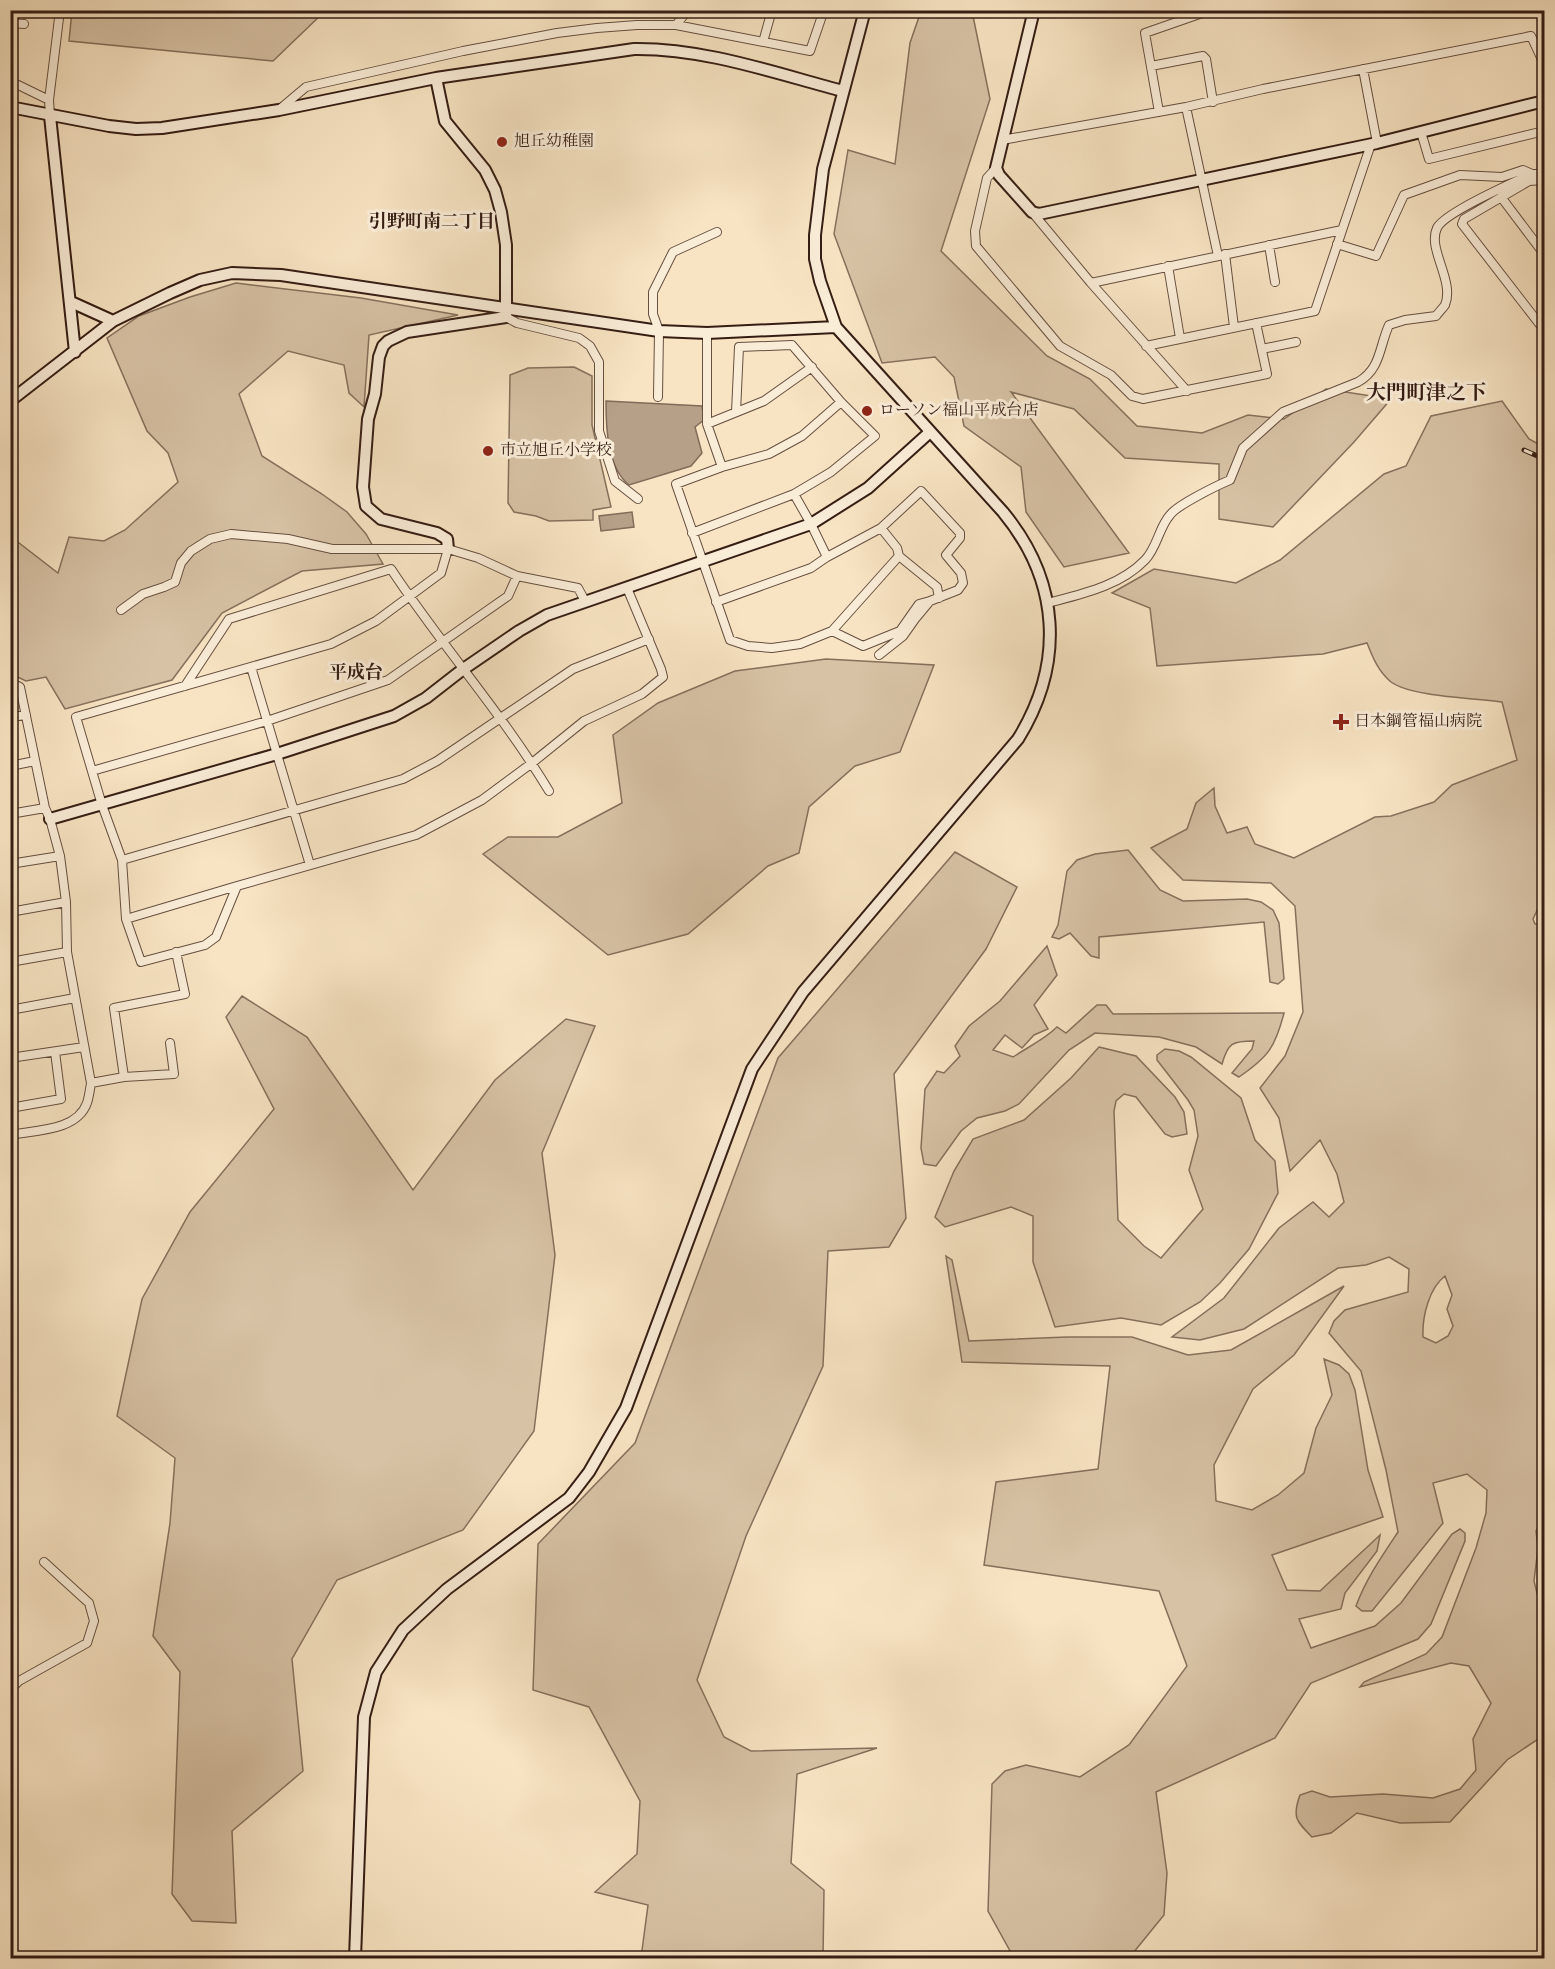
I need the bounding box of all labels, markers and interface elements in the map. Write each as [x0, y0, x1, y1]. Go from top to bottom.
place label: 旭丘幼稚園 [514, 132, 594, 152]
marker: 旭丘幼稚園 [495, 135, 509, 149]
district label: 引野町南二丁目 [369, 211, 495, 234]
district label: 大門町津之下 [1366, 381, 1486, 406]
place label: ローソン福山平成台店 [879, 401, 1038, 421]
marker: ローソン福山平成台店 [860, 404, 874, 418]
place label: 市立旭丘小学校 [500, 441, 612, 461]
marker: 市立旭丘小学校 [481, 444, 495, 458]
district label: 平成台 [329, 662, 383, 685]
place label: 日本鋼管福山病院 [1354, 712, 1482, 732]
marker: 日本鋼管福山病院 [1332, 713, 1350, 731]

